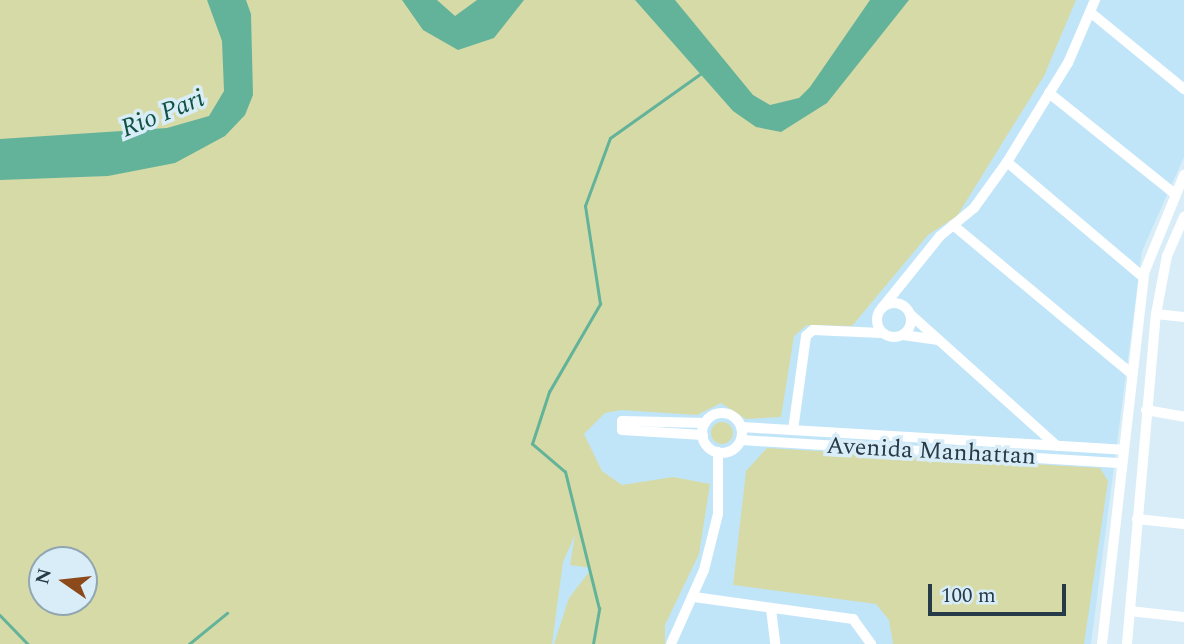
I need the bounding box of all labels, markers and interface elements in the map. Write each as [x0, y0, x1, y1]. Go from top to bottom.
water label: Rio Pari [117, 83, 209, 145]
street label: Avenida Manhattan [826, 432, 1036, 472]
north arrow [28, 546, 98, 616]
text: N [28, 565, 60, 587]
scale bar [932, 570, 1070, 614]
text: 100 m [941, 580, 996, 612]

